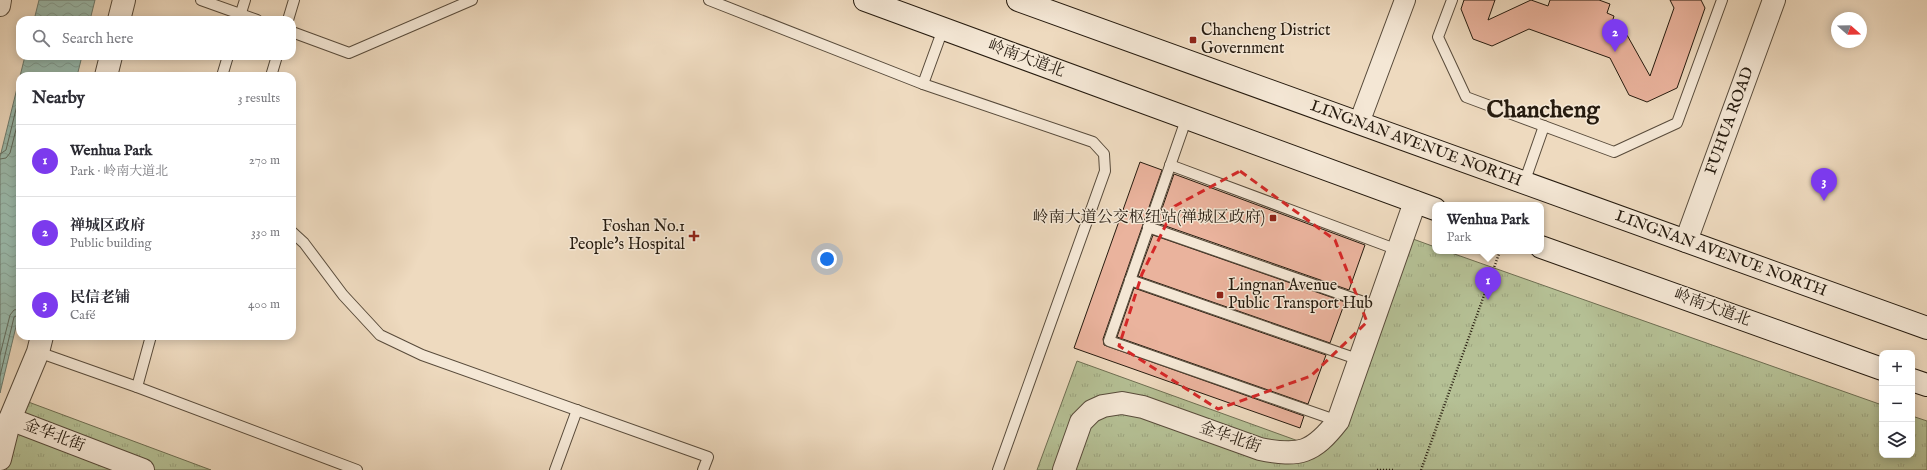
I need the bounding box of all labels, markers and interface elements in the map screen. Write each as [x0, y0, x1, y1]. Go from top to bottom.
north arrow [1831, 12, 1867, 48]
search box [16, 16, 296, 60]
pin: 2 [1602, 19, 1628, 52]
place label: Chancheng District Government [1201, 21, 1331, 59]
icon: search [30, 27, 52, 49]
text: Search here [62, 29, 133, 48]
marker: Chancheng District Government [1188, 35, 1198, 45]
street label: 岭南大道北 [985, 36, 1067, 82]
street label: FUHUA ROAD [1701, 64, 1759, 178]
text: Nearby [32, 88, 85, 109]
text: 3 results [238, 90, 280, 107]
district label: Chancheng [1487, 95, 1600, 126]
street label: LINGNAN AVENUE NORTH [1307, 96, 1525, 192]
text: Wenhua Park [70, 141, 152, 160]
text: 1 [43, 152, 47, 169]
text: 270 m [249, 152, 280, 169]
text: Park · 岭南大道北 [70, 163, 168, 180]
pin: 3 [1811, 168, 1837, 201]
popup [1432, 202, 1544, 254]
street label: LINGNAN AVENUE NORTH [1612, 206, 1830, 302]
place label: 岭南大道公交枢纽站(禅城区政府) [1033, 208, 1265, 228]
text: Wenhua Park [1447, 210, 1529, 229]
marker: 岭南大道公交枢纽站(禅城区政府) [1268, 213, 1278, 223]
text: 禅城区政府 [70, 216, 145, 235]
place label: Foshan No.1 People's Hospital [569, 217, 686, 255]
text: 2 [42, 224, 48, 241]
text: 330 m [251, 224, 280, 241]
text: Park [1447, 229, 1472, 246]
marker: Foshan No.1 People's Hospital [688, 230, 700, 242]
text: Public building [70, 235, 152, 252]
your location [817, 249, 837, 269]
pin: 1 [1475, 267, 1501, 300]
place label: Lingnan Avenue Public Transport Hub [1228, 276, 1373, 314]
street label: 岭南大道北 [1671, 285, 1753, 331]
text: 民信老铺 [70, 288, 130, 307]
marker: Lingnan Avenue Public Transport Hub [1215, 290, 1225, 300]
text: 3 [43, 296, 47, 313]
text: 400 m [248, 296, 280, 313]
text: Café [70, 307, 96, 324]
map controls [1879, 350, 1915, 458]
button: + [1879, 350, 1915, 386]
button: − [1879, 386, 1915, 422]
street label: 金华北街 [21, 415, 87, 457]
street label: 金华北街 [1196, 418, 1264, 458]
button: layers [1879, 422, 1915, 458]

